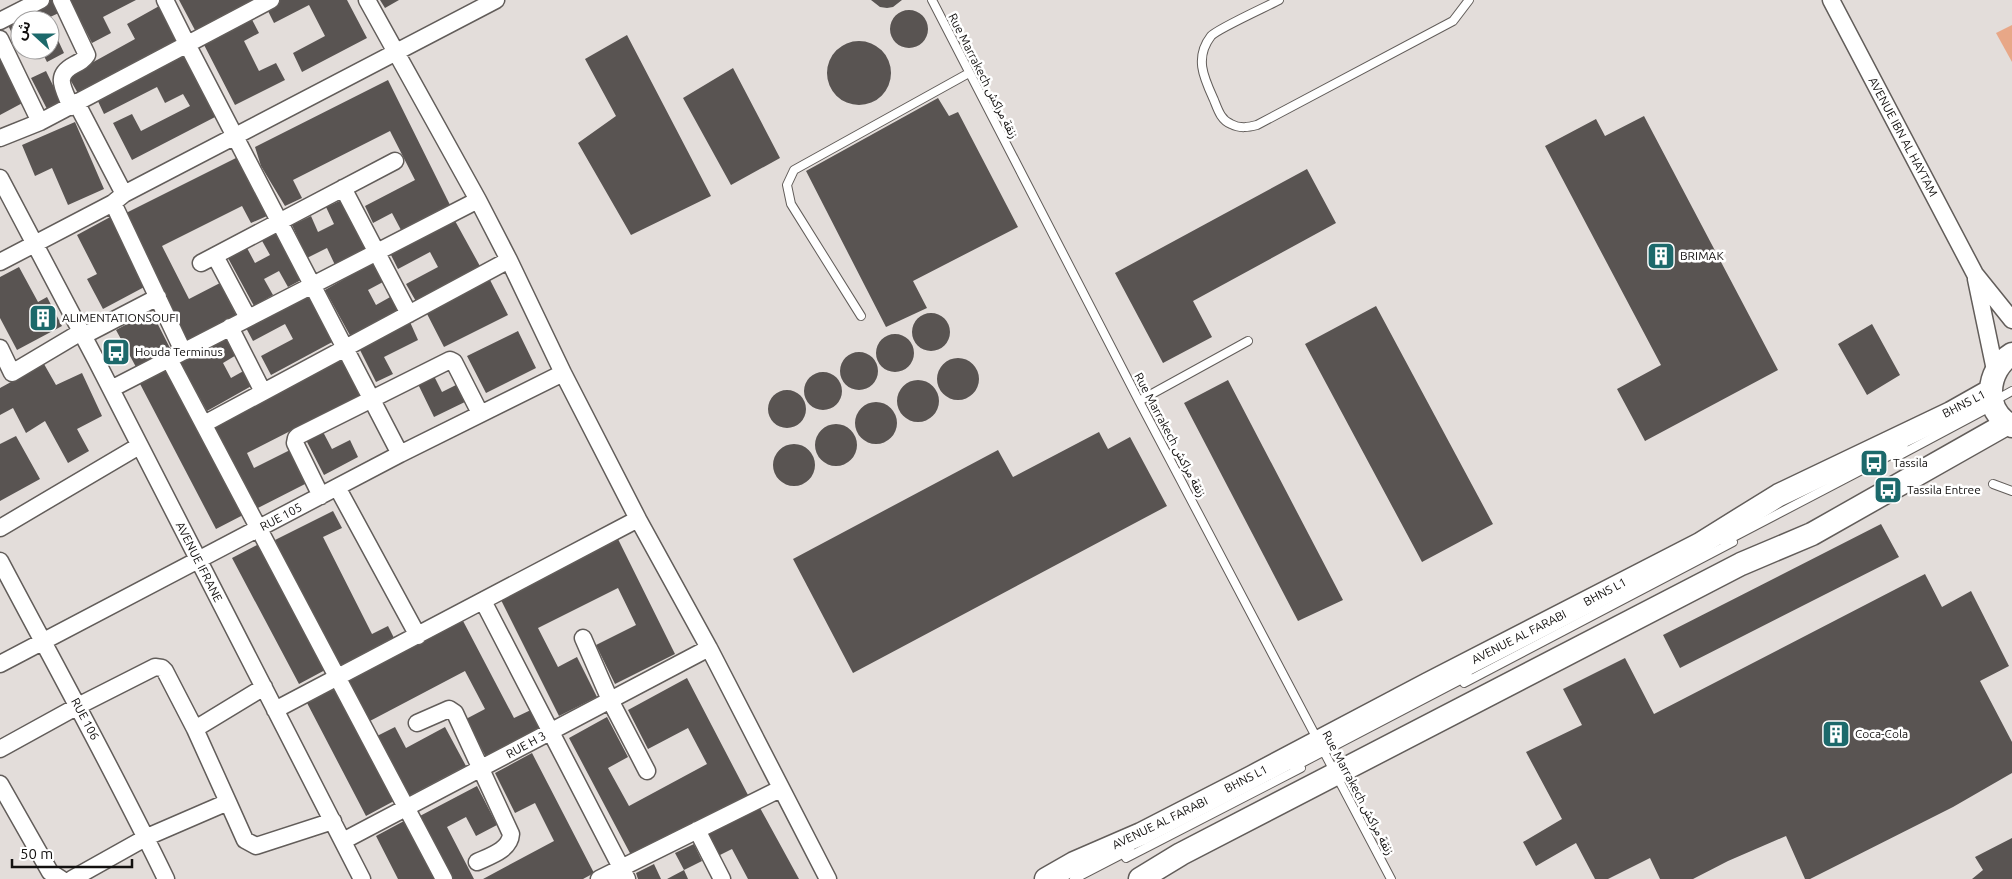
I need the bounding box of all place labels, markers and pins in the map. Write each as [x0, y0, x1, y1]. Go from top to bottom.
building icon: BRIMAK [1646, 241, 1676, 271]
place label: BRIMAK [1680, 249, 1724, 262]
building icon: ALIMENTATIONSOUFI [28, 303, 58, 333]
place label: ALIMENTATIONSOUFI [62, 311, 179, 324]
bus stop icon: Houda Terminus [101, 337, 131, 367]
place label: Houda Terminus [135, 345, 223, 358]
bus stop icon: Tassila [1859, 448, 1889, 478]
place label: Tassila [1893, 456, 1928, 469]
bus stop icon: Tassila Entree [1873, 475, 1903, 505]
place label: Tassila Entree [1907, 483, 1981, 496]
building icon: Coca-Cola [1821, 719, 1851, 749]
place label: Coca-Cola [1855, 727, 1908, 740]

